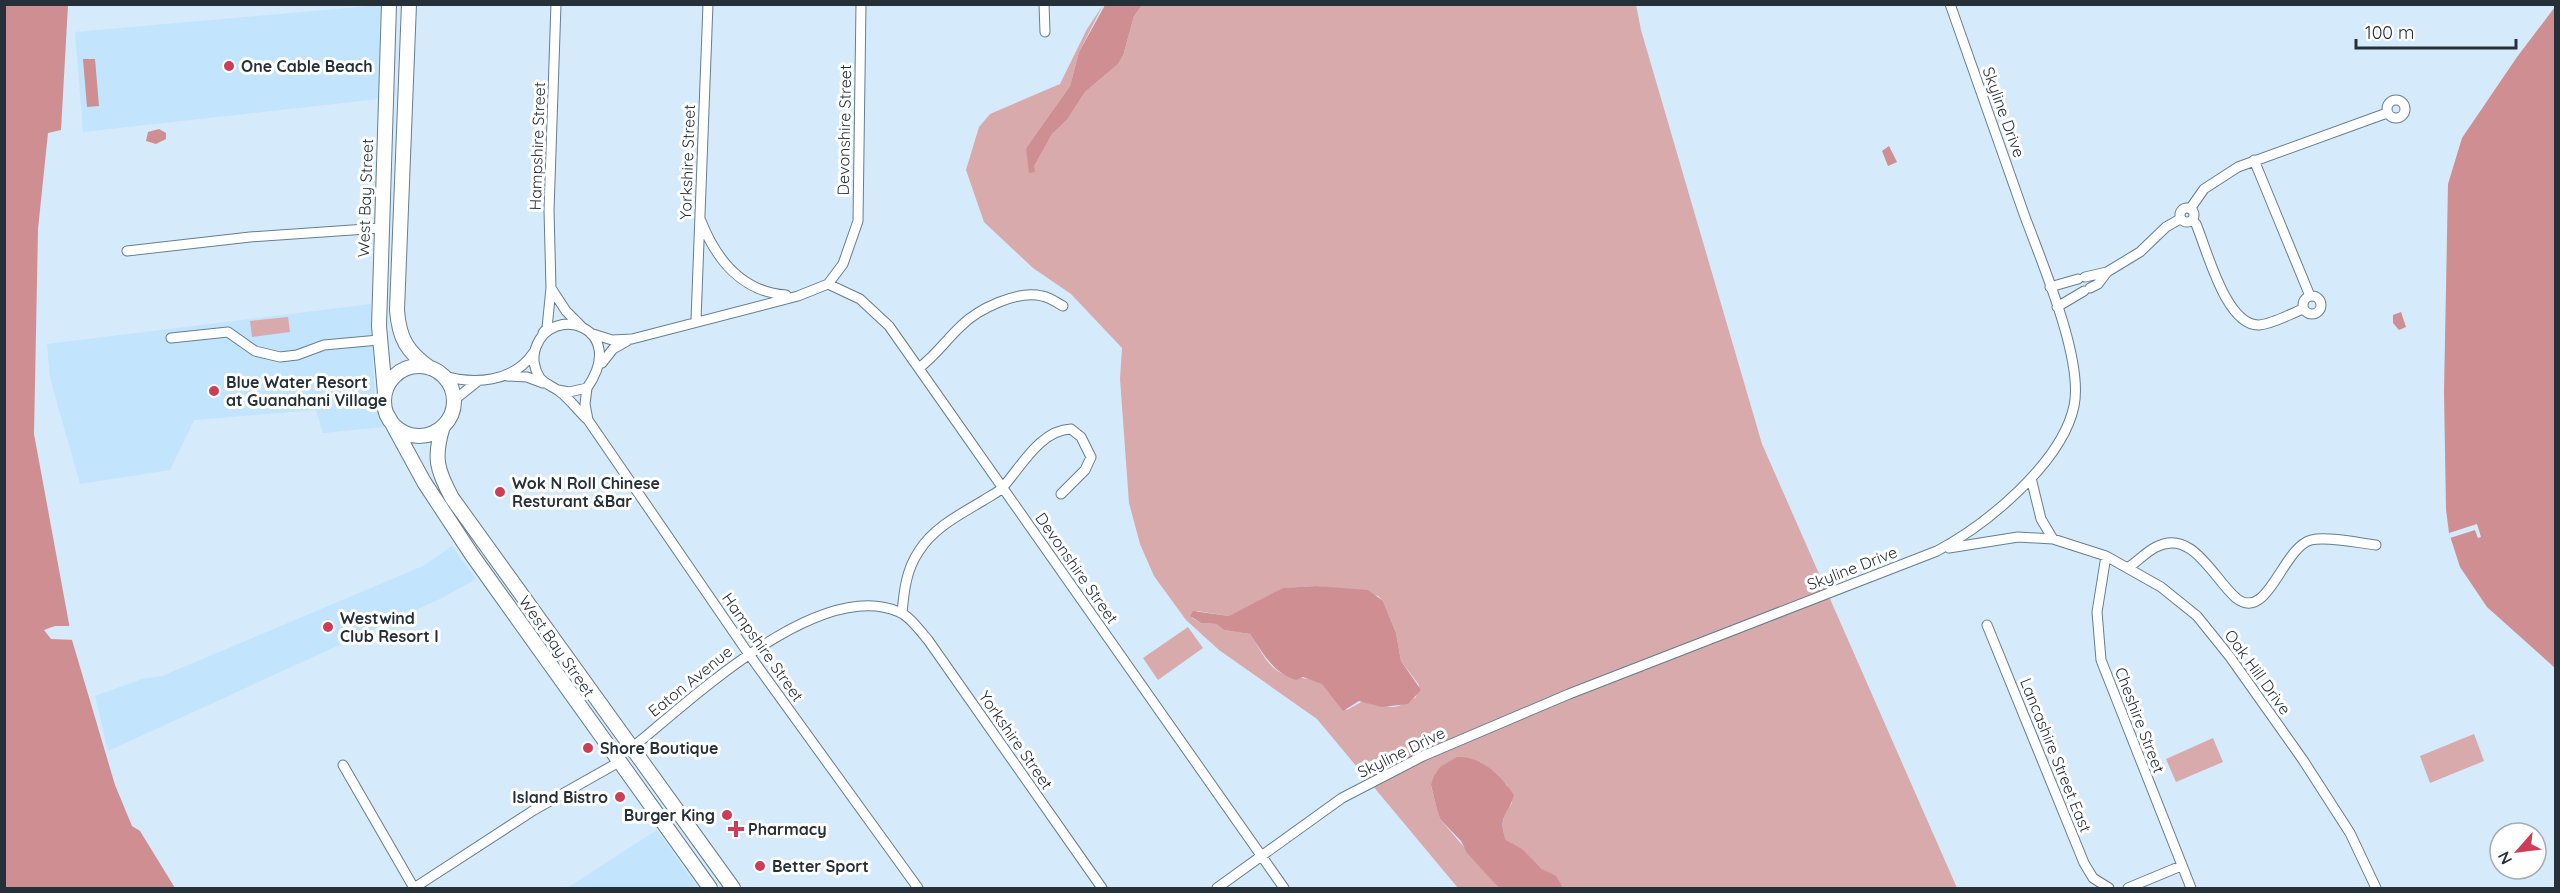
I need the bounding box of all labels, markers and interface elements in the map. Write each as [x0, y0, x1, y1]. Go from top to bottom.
scale bar [2356, 12, 2516, 50]
text: 100 m [2365, 21, 2414, 44]
place label: One Cable Beach [241, 56, 373, 76]
marker: One Cable Beach [222, 59, 236, 73]
street label: Devonshire Street [833, 64, 855, 196]
street label: Skyline Drive [1978, 64, 2030, 160]
street label: Hampshire Street [525, 81, 549, 211]
street label: Yorkshire Street [675, 104, 699, 220]
street label: West Bay Street [353, 138, 377, 258]
place label: Blue Water Resort at Guanahani Village [226, 372, 387, 410]
marker: Blue Water Resort at Guanahani Village [207, 384, 221, 398]
place label: Wok N Roll Chinese Resturant &Bar [512, 473, 660, 511]
marker: Wok N Roll Chinese Resturant &Bar [493, 485, 507, 499]
street label: Devonshire Street [1031, 509, 1123, 627]
street label: Skyline Drive [1804, 542, 1900, 594]
street label: Hampshire Street [718, 589, 808, 705]
street label: West Bay Street [515, 592, 599, 700]
place label: Westwind Club Resort I [340, 608, 439, 646]
marker: Westwind Club Resort I [321, 620, 335, 634]
street label: Oak Hill Drive [2220, 626, 2296, 718]
street label: Eaton Avenue [644, 641, 736, 721]
street label: Cheshire Street [2111, 664, 2169, 776]
street label: Lancashire Street East [2016, 675, 2096, 835]
street label: Yorkshire Street [975, 687, 1057, 793]
street label: Skyline Drive [1354, 722, 1448, 782]
place label: Shore Boutique [600, 738, 718, 758]
marker: Shore Boutique [581, 741, 595, 755]
place label: Island Bistro [512, 787, 608, 807]
marker: Island Bistro [613, 790, 627, 804]
place label: Burger King [624, 805, 715, 825]
marker: Burger King [720, 808, 734, 822]
place label: Pharmacy [748, 819, 827, 839]
north arrow [2488, 821, 2548, 881]
marker: Pharmacy [729, 822, 743, 836]
text: N [2493, 848, 2516, 868]
place label: Better Sport [772, 856, 869, 876]
marker: Better Sport [753, 859, 767, 873]

